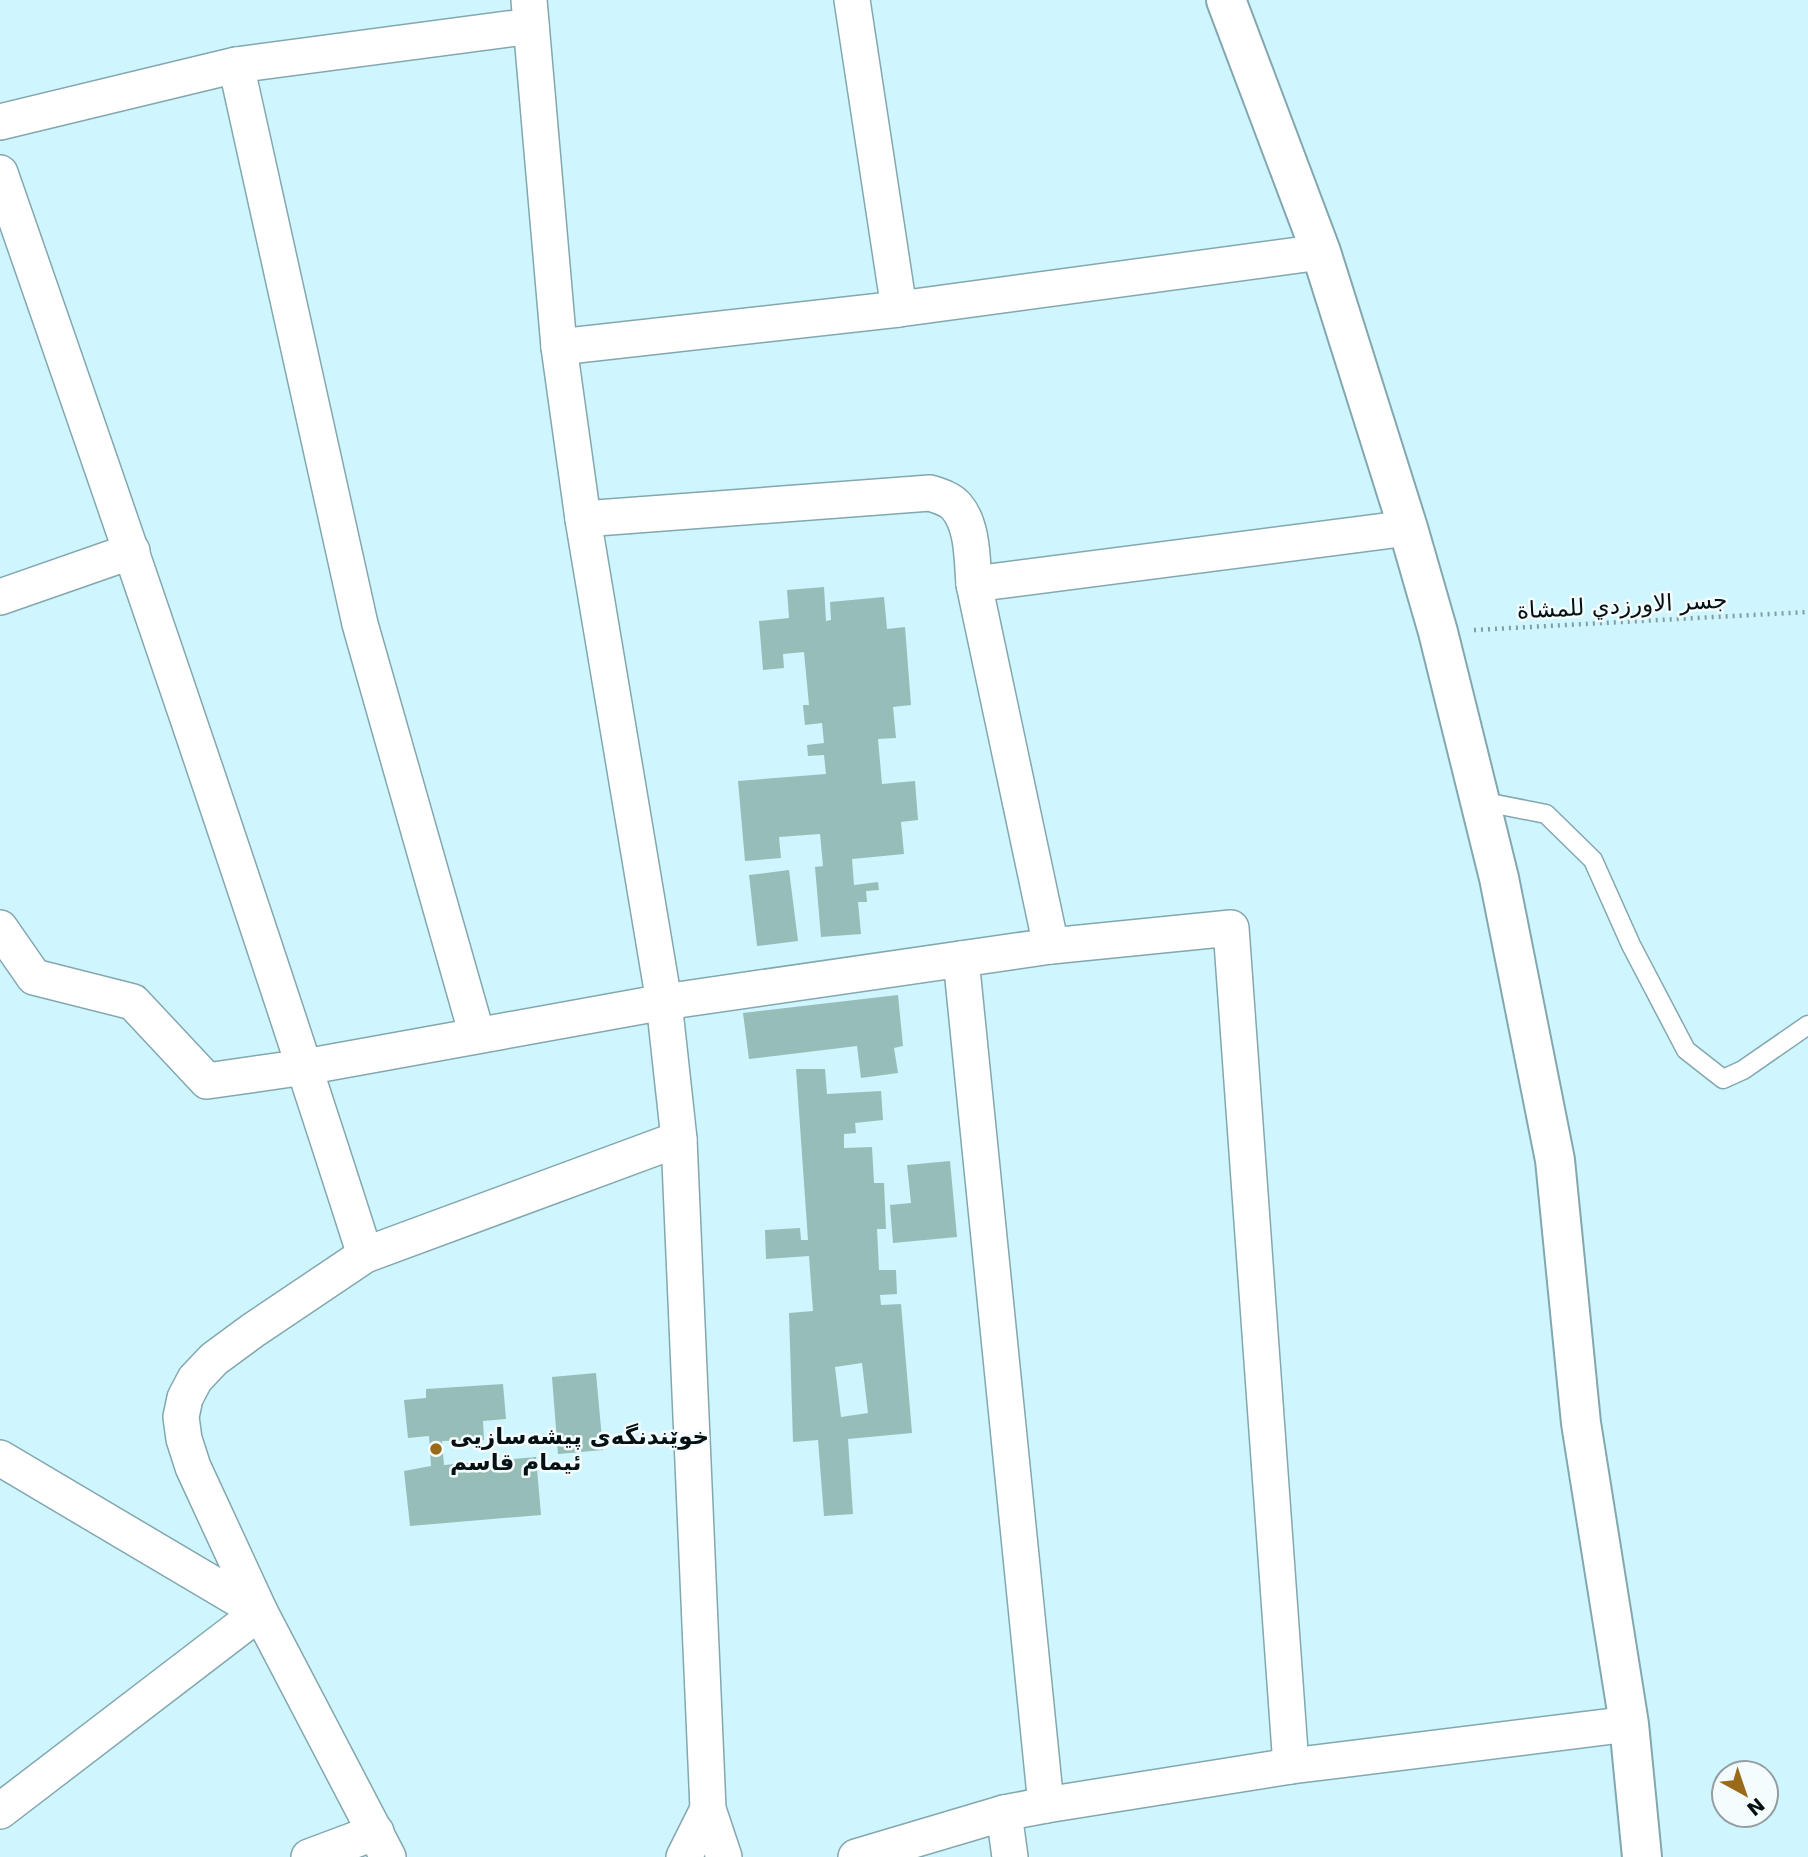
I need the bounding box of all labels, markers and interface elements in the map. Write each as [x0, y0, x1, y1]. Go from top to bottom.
street label: جسر الاورزدي للمشاة [1516, 587, 1728, 624]
place label: خوێندنگەی پیشەسازیی ئیمام قاسم [450, 1423, 709, 1476]
marker: خوێندنگەی پیشەسازیی ئیمام قاسم [428, 1441, 444, 1457]
north arrow [1710, 1759, 1780, 1829]
text: N [1743, 1793, 1769, 1821]

